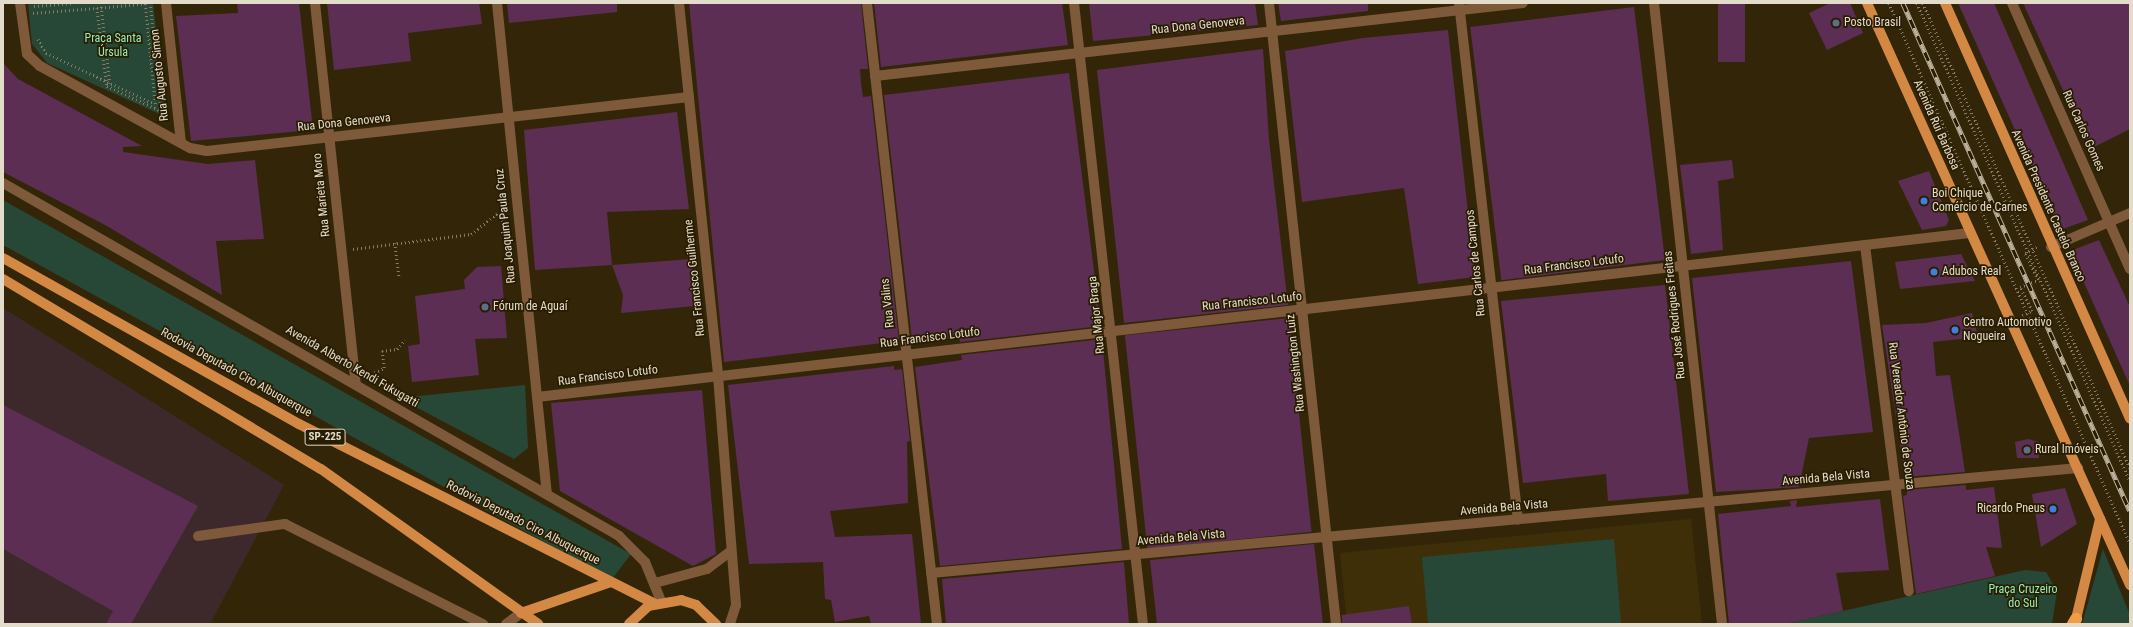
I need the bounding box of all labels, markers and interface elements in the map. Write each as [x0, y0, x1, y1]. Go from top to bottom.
street label: Rua Dona Genoveva [1151, 14, 1245, 38]
place label: Posto Brasil [1844, 16, 1901, 30]
marker: Posto Brasil [1831, 18, 1841, 28]
street label: Rua Augusto Simon [148, 28, 172, 122]
park label: Praça Santa Úrsula [85, 32, 141, 60]
street label: Avenida Rui Barbosa [1910, 78, 1962, 172]
street label: Rua Carlos Gomes [2059, 88, 2107, 174]
street label: Rua Dona Genoveva [297, 111, 391, 135]
street label: Avenida Presidente Castelo Branco [2008, 127, 2088, 285]
street label: Rua Marieta Moro [310, 152, 334, 238]
street label: Rua Joaquim Paula Cruz [493, 168, 519, 284]
place label: Boi Chique Comércio de Carnes [1932, 187, 2028, 215]
marker: Boi Chique Comércio de Carnes [1919, 196, 1929, 206]
street label: Rua Carlos de Campos [1463, 209, 1489, 317]
street label: Rua Francisco Guilherme [682, 219, 708, 337]
street label: Rua José Rodrigues Freitas [1661, 250, 1689, 380]
street label: Rua Francisco Lotufo [1523, 252, 1625, 278]
place label: Adubos Real [1942, 265, 2001, 279]
marker: Adubos Real [1929, 267, 1939, 277]
street label: Rua Major Braga [1086, 275, 1108, 355]
street label: Rua Valins [878, 278, 898, 328]
street label: Rua Francisco Lotufo [1201, 290, 1303, 314]
place label: Fórum de Aguaí [493, 300, 567, 314]
marker: Fórum de Aguaí [480, 302, 490, 312]
street label: Rua Washington Luiz [1284, 313, 1308, 413]
place label: Centro Automotivo Nogueira [1963, 316, 2052, 344]
street label: Avenida Alberto Kendi Fukugatti [283, 323, 421, 411]
street label: Rodovia Deputado Ciro Albuquerque [158, 325, 314, 421]
street label: Rua Francisco Lotufo [879, 325, 981, 351]
marker: Centro Automotivo Nogueira [1950, 325, 1960, 335]
street label: Rua Vereador Antônio de Souza [1885, 341, 1917, 491]
street label: Rua Francisco Lotufo [557, 363, 659, 389]
road number: SP-225 [304, 428, 346, 446]
place label: Rural Imóveis [2035, 443, 2099, 457]
marker: Rural Imóveis [2022, 445, 2032, 455]
street label: Avenida Bela Vista [1782, 467, 1870, 489]
street label: Rodovia Deputado Ciro Albuquerque [444, 478, 602, 568]
street label: Avenida Bela Vista [1460, 497, 1548, 519]
place label: Ricardo Pneus [1977, 502, 2045, 516]
marker: Ricardo Pneus [2048, 504, 2058, 514]
street label: Avenida Bela Vista [1137, 527, 1225, 549]
park label: Praça Cruzeiro do Sul [1988, 583, 2058, 611]

